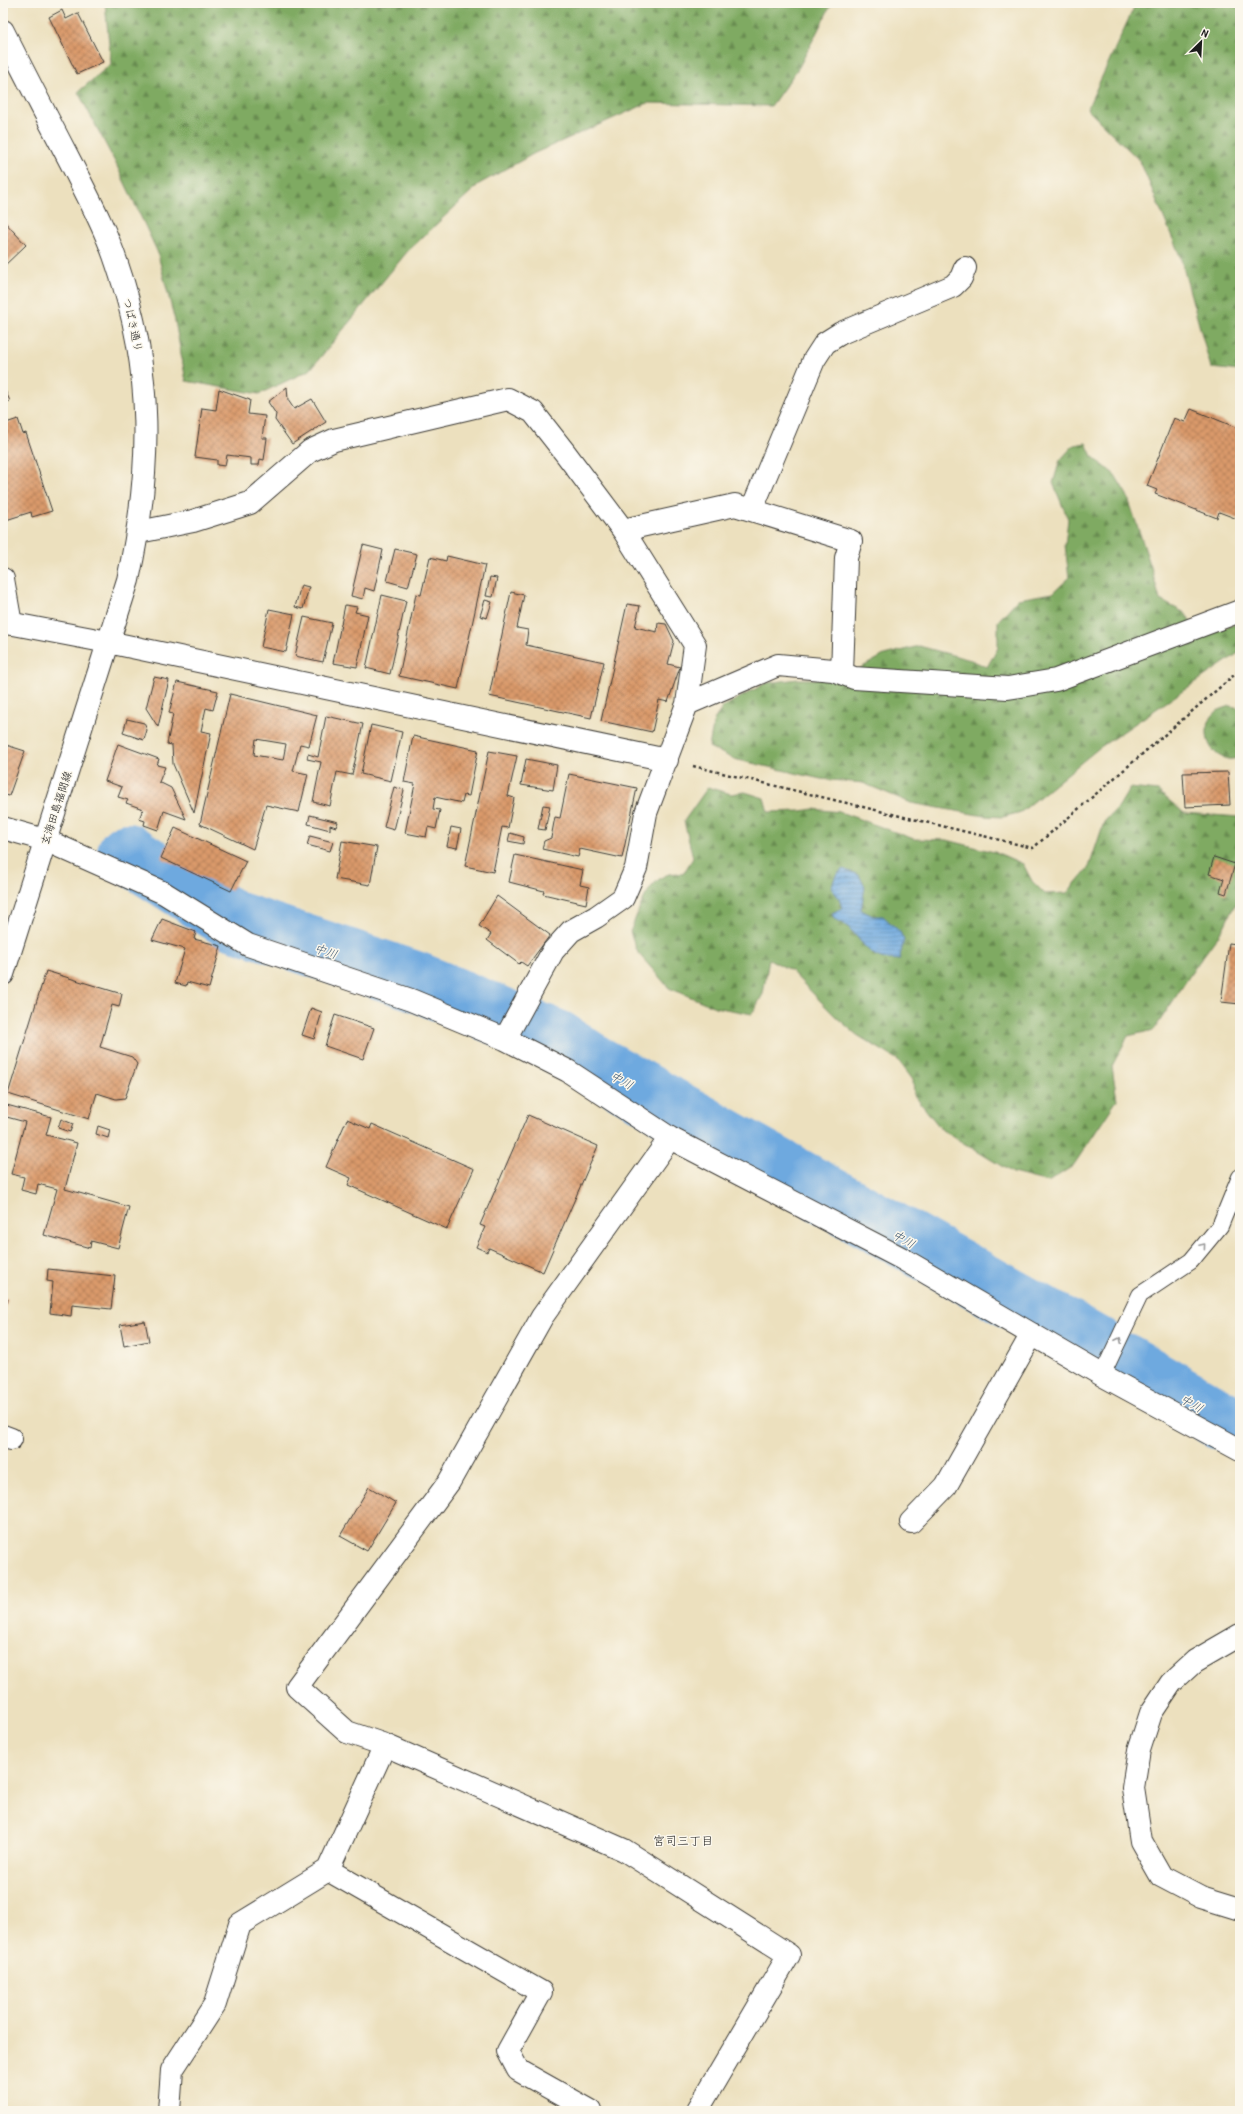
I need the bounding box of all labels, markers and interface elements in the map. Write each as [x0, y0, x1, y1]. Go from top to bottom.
north arrow [1181, 22, 1221, 62]
text: N [1200, 25, 1211, 41]
street label: つばき通り [120, 297, 146, 353]
street label: 玄海田島福間線 [37, 769, 75, 847]
water label: 中川 [312, 939, 340, 963]
water label: 中川 [607, 1067, 637, 1093]
water label: 中川 [889, 1226, 919, 1252]
one-way arrow [1199, 1244, 1206, 1251]
one-way arrow [1114, 1337, 1122, 1345]
water label: 中川 [1177, 1390, 1207, 1416]
district label: 宮司三丁目 [653, 1832, 713, 1849]

